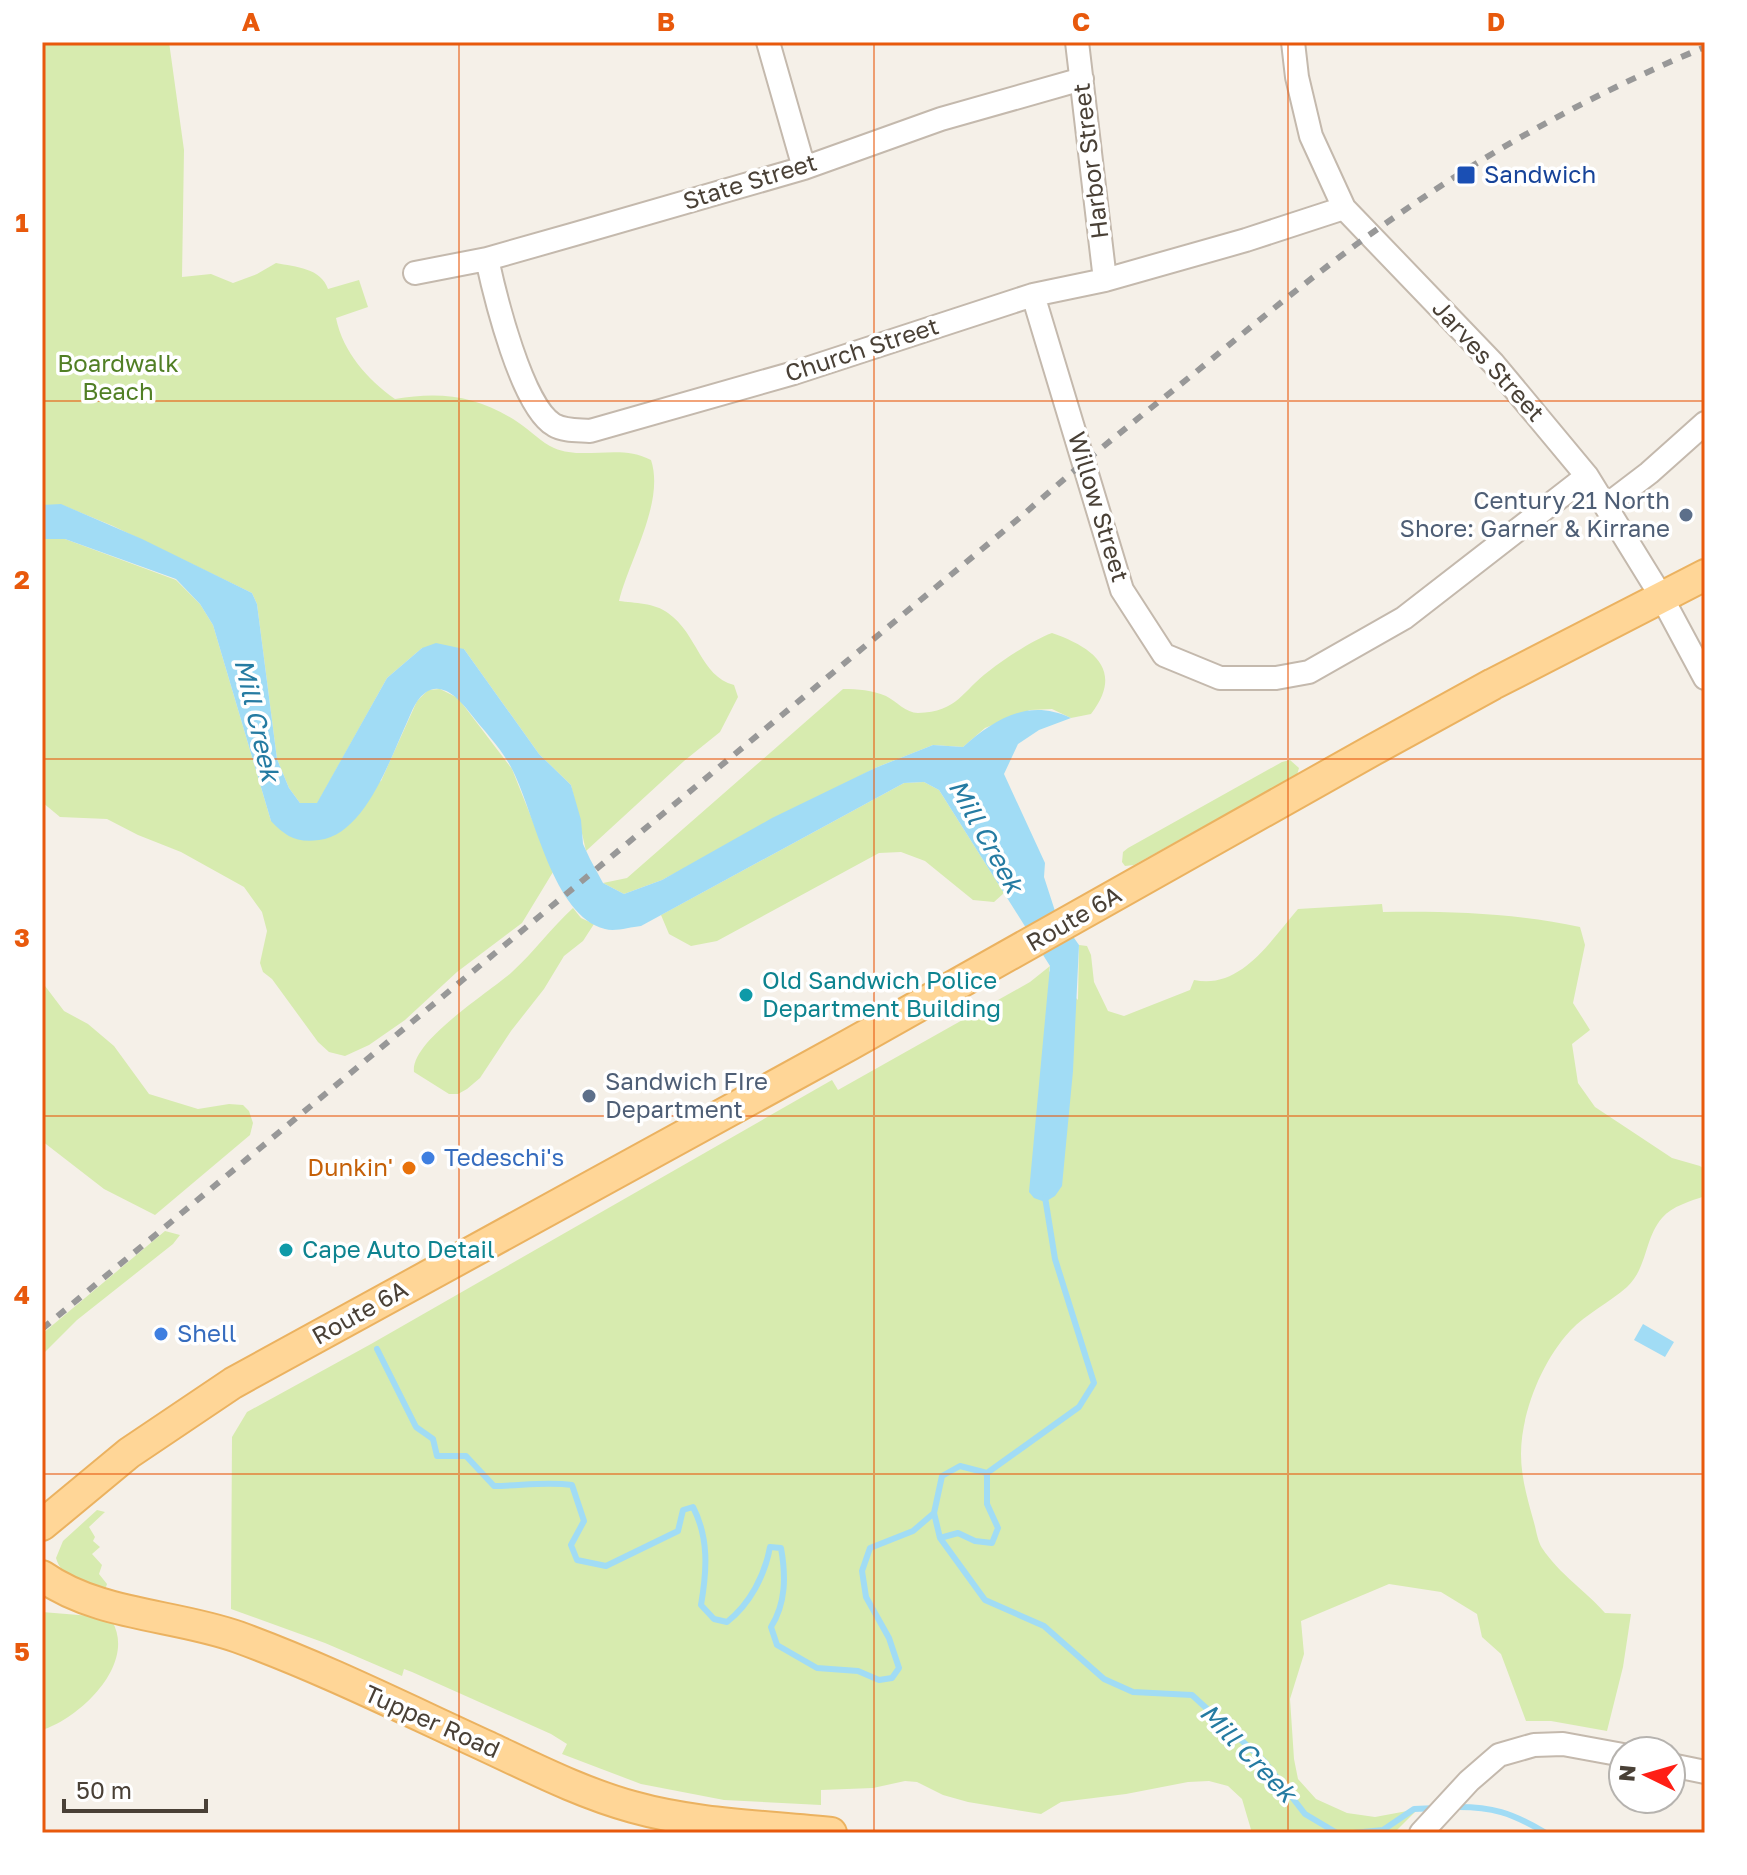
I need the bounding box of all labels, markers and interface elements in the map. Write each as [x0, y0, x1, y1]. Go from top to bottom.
text: A [242, 6, 261, 37]
text: B [657, 6, 675, 37]
text: C [1072, 6, 1090, 37]
text: D [1487, 6, 1505, 37]
street label: Harbor Street [1066, 82, 1113, 241]
street label: State Street [679, 146, 820, 215]
place label: Sandwich [1484, 159, 1596, 188]
marker: Sandwich [1455, 164, 1477, 186]
text: 1 [15, 207, 29, 238]
street label: Jarves Street [1427, 293, 1551, 427]
street label: Church Street [781, 310, 942, 387]
park label: Boardwalk Beach [57, 348, 179, 405]
street label: Willow Street [1063, 428, 1136, 585]
place label: Century 21 North Shore: Garner & Kirrane [1400, 485, 1670, 542]
marker: Century 21 North Shore: Garner & Kirrane [1677, 506, 1695, 524]
text: 2 [14, 564, 30, 595]
water label: Mill Creek [228, 656, 287, 786]
water label: Mill Creek [943, 774, 1031, 900]
street label: Route 6A [1020, 879, 1126, 957]
text: 3 [14, 922, 30, 953]
place label: Old Sandwich Police Department Building [762, 965, 1001, 1022]
marker: Old Sandwich Police Department Building [737, 986, 755, 1004]
place label: Sandwich FIre Department [605, 1066, 768, 1123]
marker: Sandwich FIre Department [580, 1087, 598, 1105]
place label: Tedeschi's [444, 1142, 564, 1171]
marker: Tedeschi's [419, 1149, 437, 1167]
place label: Dunkin' [307, 1152, 393, 1181]
marker: Dunkin' [400, 1159, 418, 1177]
place label: Cape Auto Detail [302, 1234, 495, 1263]
marker: Cape Auto Detail [277, 1241, 295, 1259]
street label: Route 6A [306, 1274, 412, 1350]
text: 4 [14, 1279, 30, 1310]
place label: Shell [177, 1318, 236, 1347]
marker: Shell [152, 1325, 170, 1343]
text: 5 [14, 1636, 30, 1667]
street label: Tupper Road [361, 1678, 505, 1763]
water label: Mill Creek [1194, 1697, 1304, 1810]
north arrow [1607, 1735, 1687, 1815]
scale bar [64, 1763, 206, 1813]
text: N [1612, 1764, 1641, 1783]
text: 50 m [76, 1775, 132, 1804]

